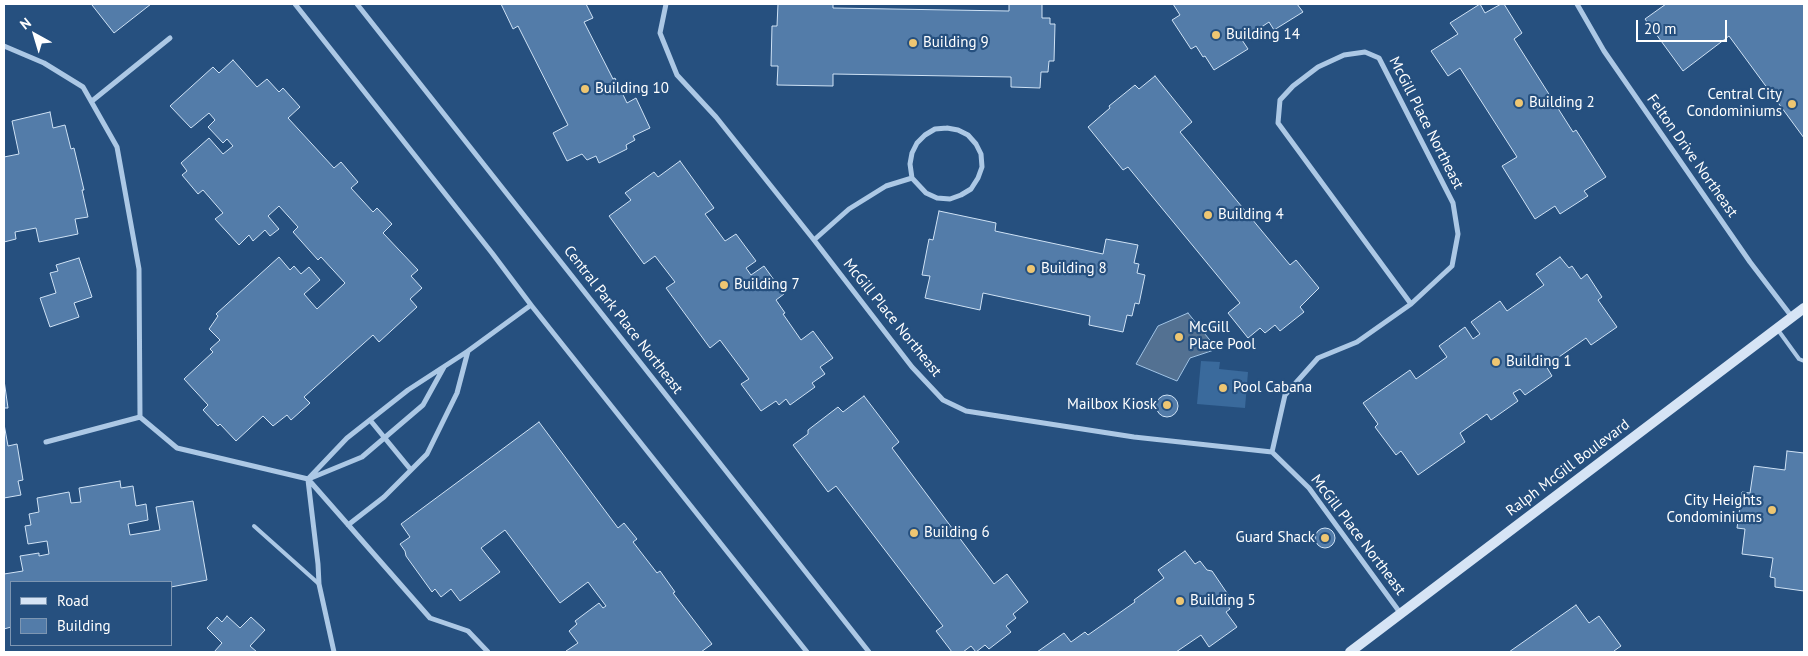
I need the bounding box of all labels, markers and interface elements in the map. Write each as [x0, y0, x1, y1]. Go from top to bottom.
north arrow [10, 10, 60, 60]
scale bar [1638, 10, 1729, 42]
text: N [16, 13, 35, 33]
text: 20 m [1644, 19, 1677, 38]
place label: Building 14 [1226, 26, 1300, 44]
marker: Building 14 [1210, 29, 1222, 41]
place label: Building 9 [923, 34, 989, 52]
marker: Building 9 [907, 37, 919, 49]
street label: McGill Place Northeast [1385, 54, 1467, 192]
place label: Building 10 [595, 80, 669, 98]
marker: Building 10 [579, 83, 591, 95]
place label: Central City Condominiums [1687, 86, 1782, 121]
street label: Felton Drive Northeast [1643, 91, 1741, 221]
place label: Building 2 [1529, 94, 1595, 112]
marker: Building 2 [1513, 97, 1525, 109]
marker: Central City Condominiums [1786, 98, 1798, 110]
place label: Building 4 [1218, 206, 1284, 224]
marker: Building 4 [1202, 209, 1214, 221]
street label: Central Park Place Northeast [560, 242, 686, 398]
street label: McGill Place Northeast [839, 255, 945, 381]
place label: Building 8 [1041, 260, 1107, 278]
marker: Building 8 [1025, 263, 1037, 275]
place label: Building 7 [734, 276, 800, 294]
marker: Building 7 [718, 279, 730, 291]
place label: McGill Place Pool [1189, 319, 1256, 354]
marker: McGill Place Pool [1173, 331, 1185, 343]
place label: Building 1 [1506, 353, 1572, 371]
marker: Building 1 [1490, 356, 1502, 368]
place label: Pool Cabana [1233, 379, 1312, 397]
marker: Pool Cabana [1217, 382, 1229, 394]
place label: Mailbox Kiosk [1067, 396, 1157, 414]
marker: Mailbox Kiosk [1161, 399, 1173, 411]
street label: Ralph McGill Boulevard [1503, 416, 1633, 520]
street label: McGill Place Northeast [1307, 471, 1409, 599]
place label: City Heights Condominiums [1667, 492, 1762, 527]
marker: City Heights Condominiums [1766, 504, 1778, 516]
place label: Building 6 [924, 524, 990, 542]
marker: Building 6 [908, 527, 920, 539]
place label: Guard Shack [1236, 529, 1315, 547]
marker: Guard Shack [1319, 532, 1331, 544]
legend [10, 581, 172, 646]
text: Road [57, 591, 89, 610]
place label: Building 5 [1190, 592, 1256, 610]
marker: Building 5 [1174, 595, 1186, 607]
text: Building [57, 616, 111, 635]

